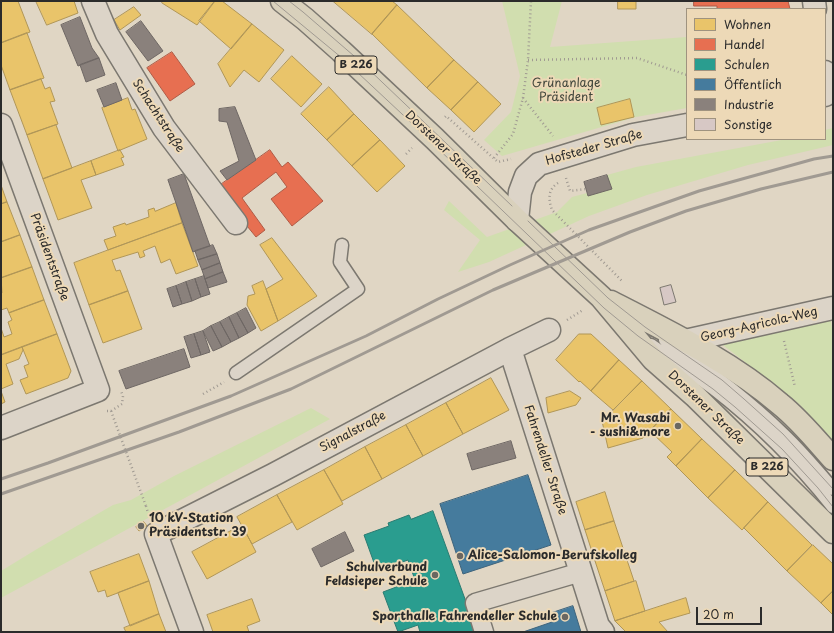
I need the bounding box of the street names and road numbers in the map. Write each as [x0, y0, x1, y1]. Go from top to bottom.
road number: B 226 [335, 56, 377, 74]
street label: Schachtstraße [129, 77, 187, 155]
street label: Dorstener Straße [402, 108, 484, 188]
street label: Hofsteder Straße [544, 127, 644, 169]
street label: Präsidentstraße [26, 211, 72, 303]
street label: Georg-Agricola-Weg [699, 305, 819, 345]
street label: Dorstener Straße [665, 368, 747, 448]
street label: Fahrendeller Straße [520, 403, 570, 517]
street label: Signalstraße [317, 409, 389, 455]
road number: B 226 [746, 458, 788, 476]

